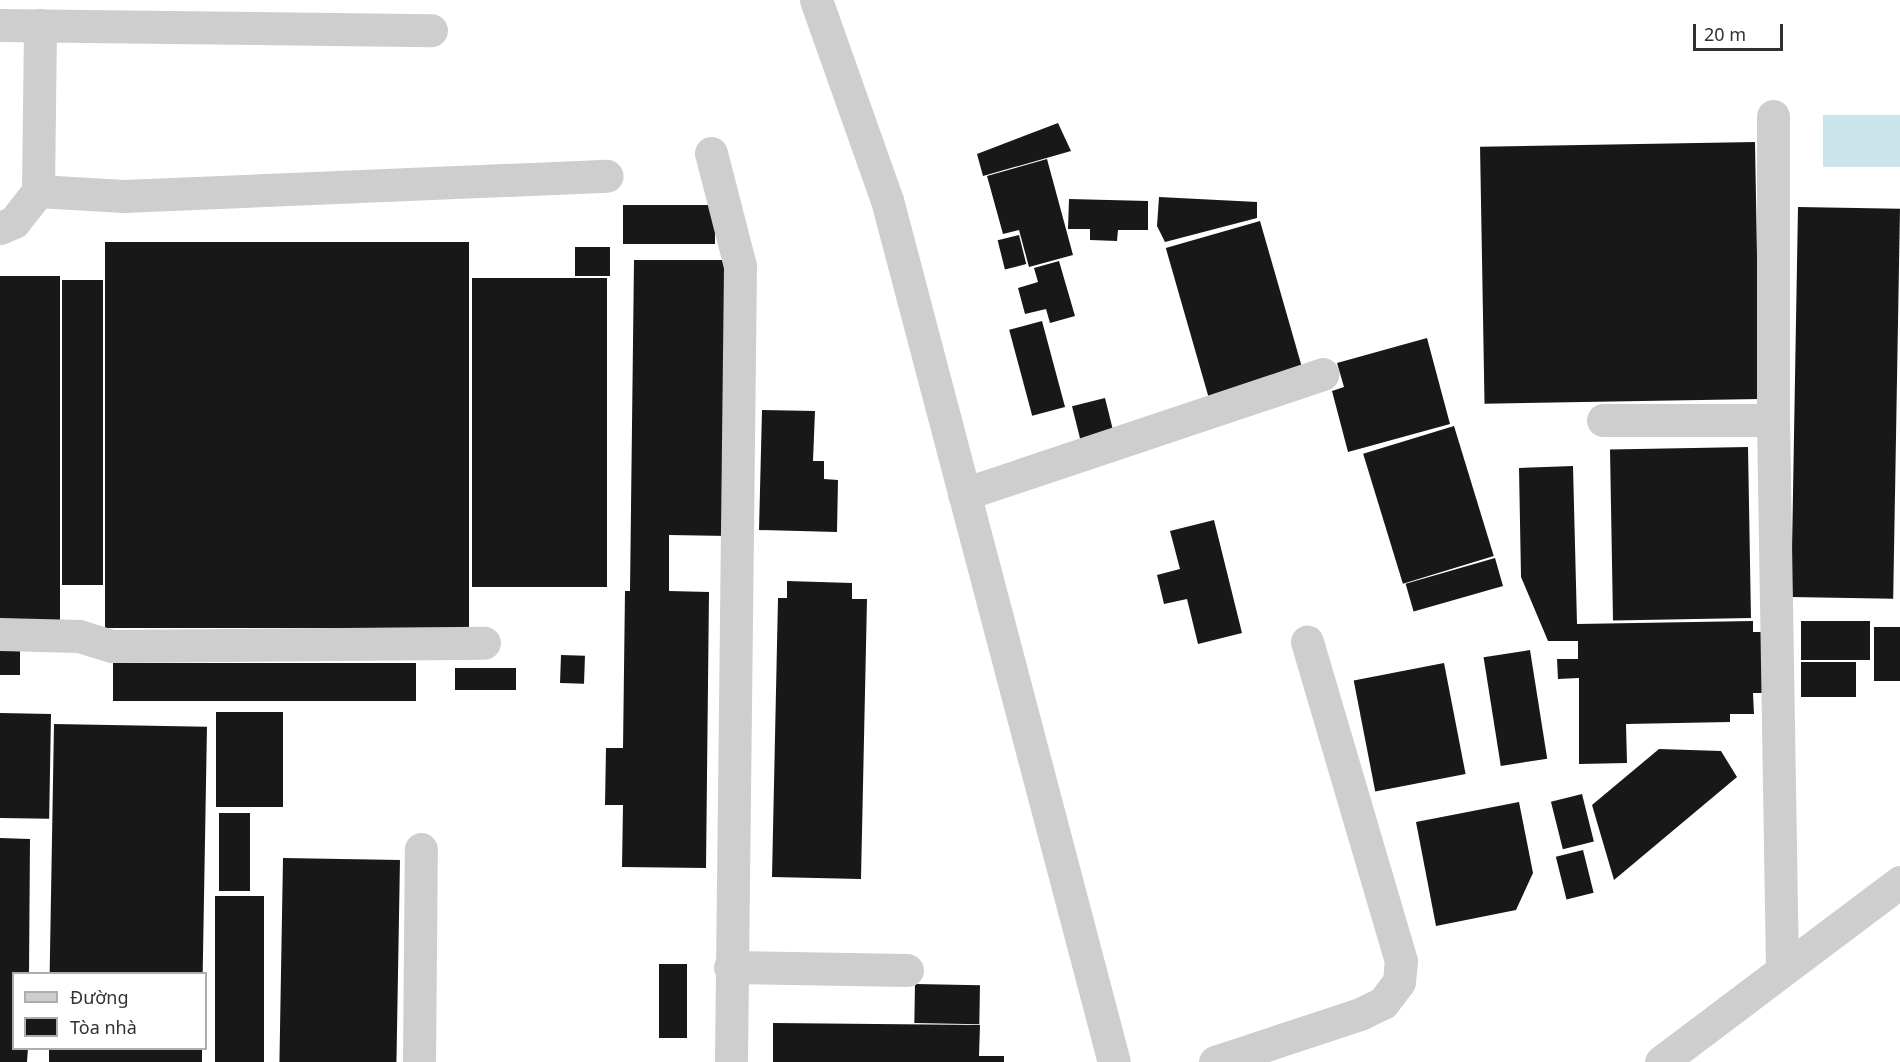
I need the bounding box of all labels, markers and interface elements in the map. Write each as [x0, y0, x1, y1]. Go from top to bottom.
scale bar [1696, 12, 1786, 50]
text: 20 m [1704, 22, 1746, 46]
legend [12, 972, 207, 1050]
text: Đường [70, 985, 129, 1009]
text: Tòa nhà [70, 1015, 137, 1039]

